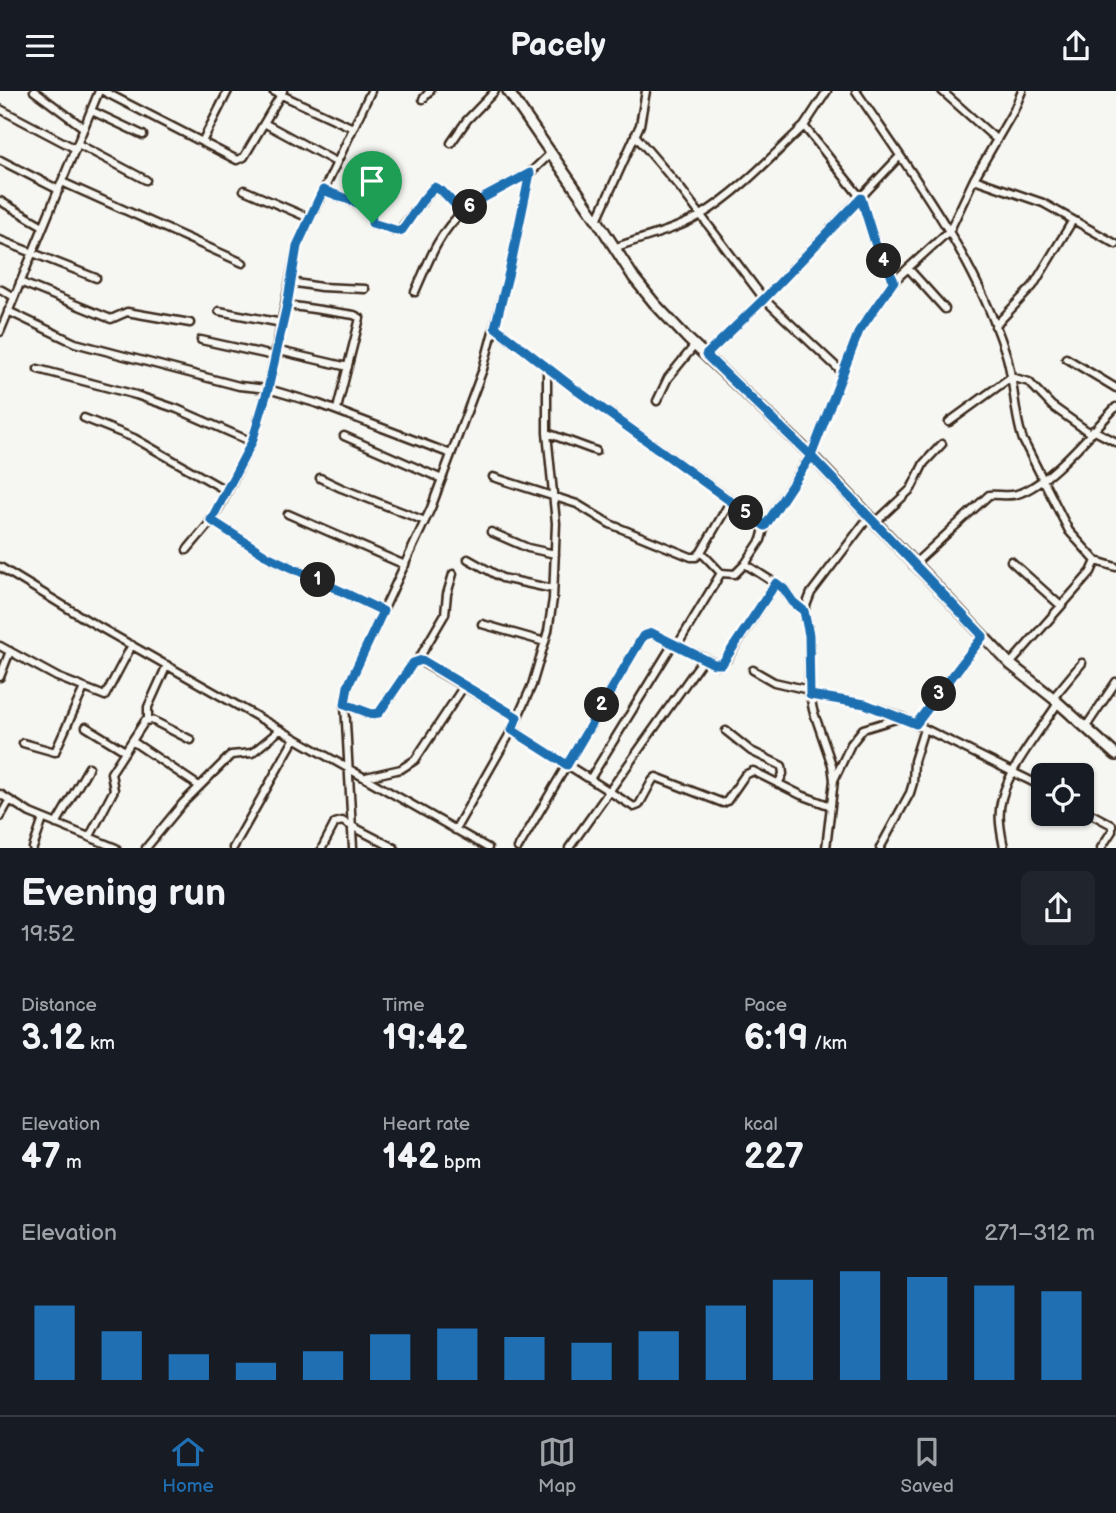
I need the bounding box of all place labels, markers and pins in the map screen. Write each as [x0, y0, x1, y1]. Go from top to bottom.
pin [342, 151, 402, 223]
pin: 6 [452, 190, 488, 225]
pin: 4 [866, 243, 902, 279]
pin: 5 [728, 495, 764, 531]
pin: 1 [300, 563, 336, 597]
pin: 3 [922, 677, 956, 711]
pin: 2 [584, 687, 620, 723]

